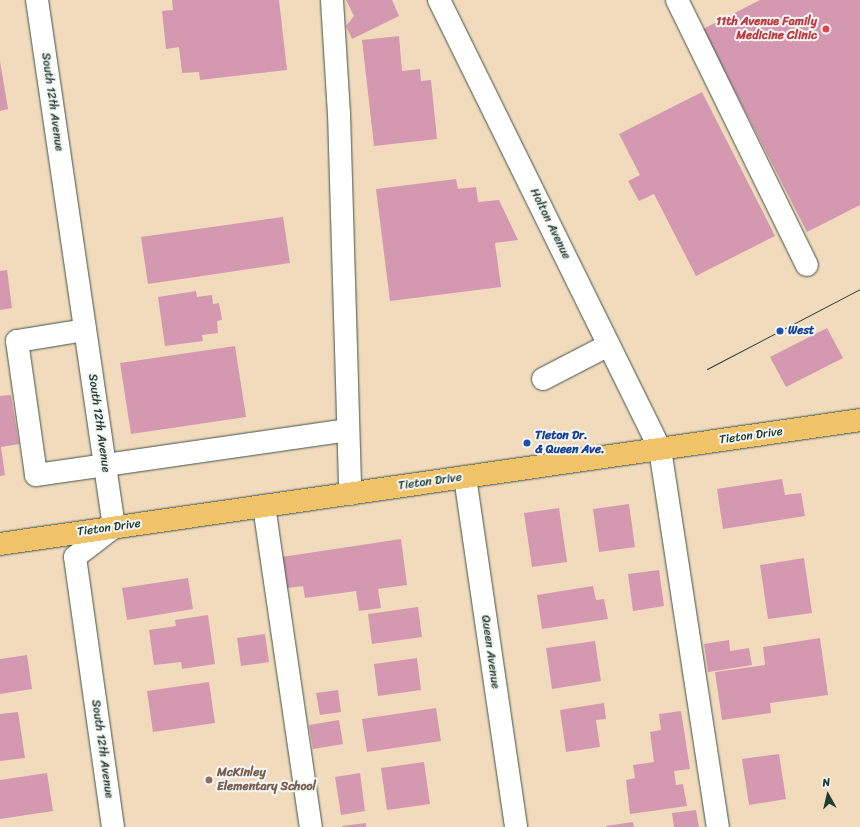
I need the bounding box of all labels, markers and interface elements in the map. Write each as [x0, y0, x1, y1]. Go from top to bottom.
place label: 11th Avenue Family Medicine Clinic [716, 15, 817, 43]
marker: 11th Avenue Family Medicine Clinic [820, 23, 832, 35]
street label: South 12th Avenue [38, 52, 66, 152]
street label: Holton Avenue [527, 186, 573, 262]
place label: West [788, 324, 814, 338]
marker: West [775, 326, 785, 336]
street label: South 12th Avenue [85, 373, 113, 473]
street label: Tieton Drive [718, 424, 784, 448]
place label: Tieton Dr. & Queen Ave. [535, 429, 605, 457]
marker: Tieton Dr. & Queen Ave. [522, 438, 532, 448]
street label: Tieton Drive [397, 470, 463, 494]
street label: Tieton Drive [76, 516, 142, 540]
street label: Queen Avenue [478, 614, 502, 690]
street label: South 12th Avenue [88, 699, 116, 799]
place label: McKinley Elementary School [217, 766, 316, 794]
text: N [821, 773, 831, 793]
marker: McKinley Elementary School [204, 775, 214, 785]
north arrow [808, 775, 848, 815]

